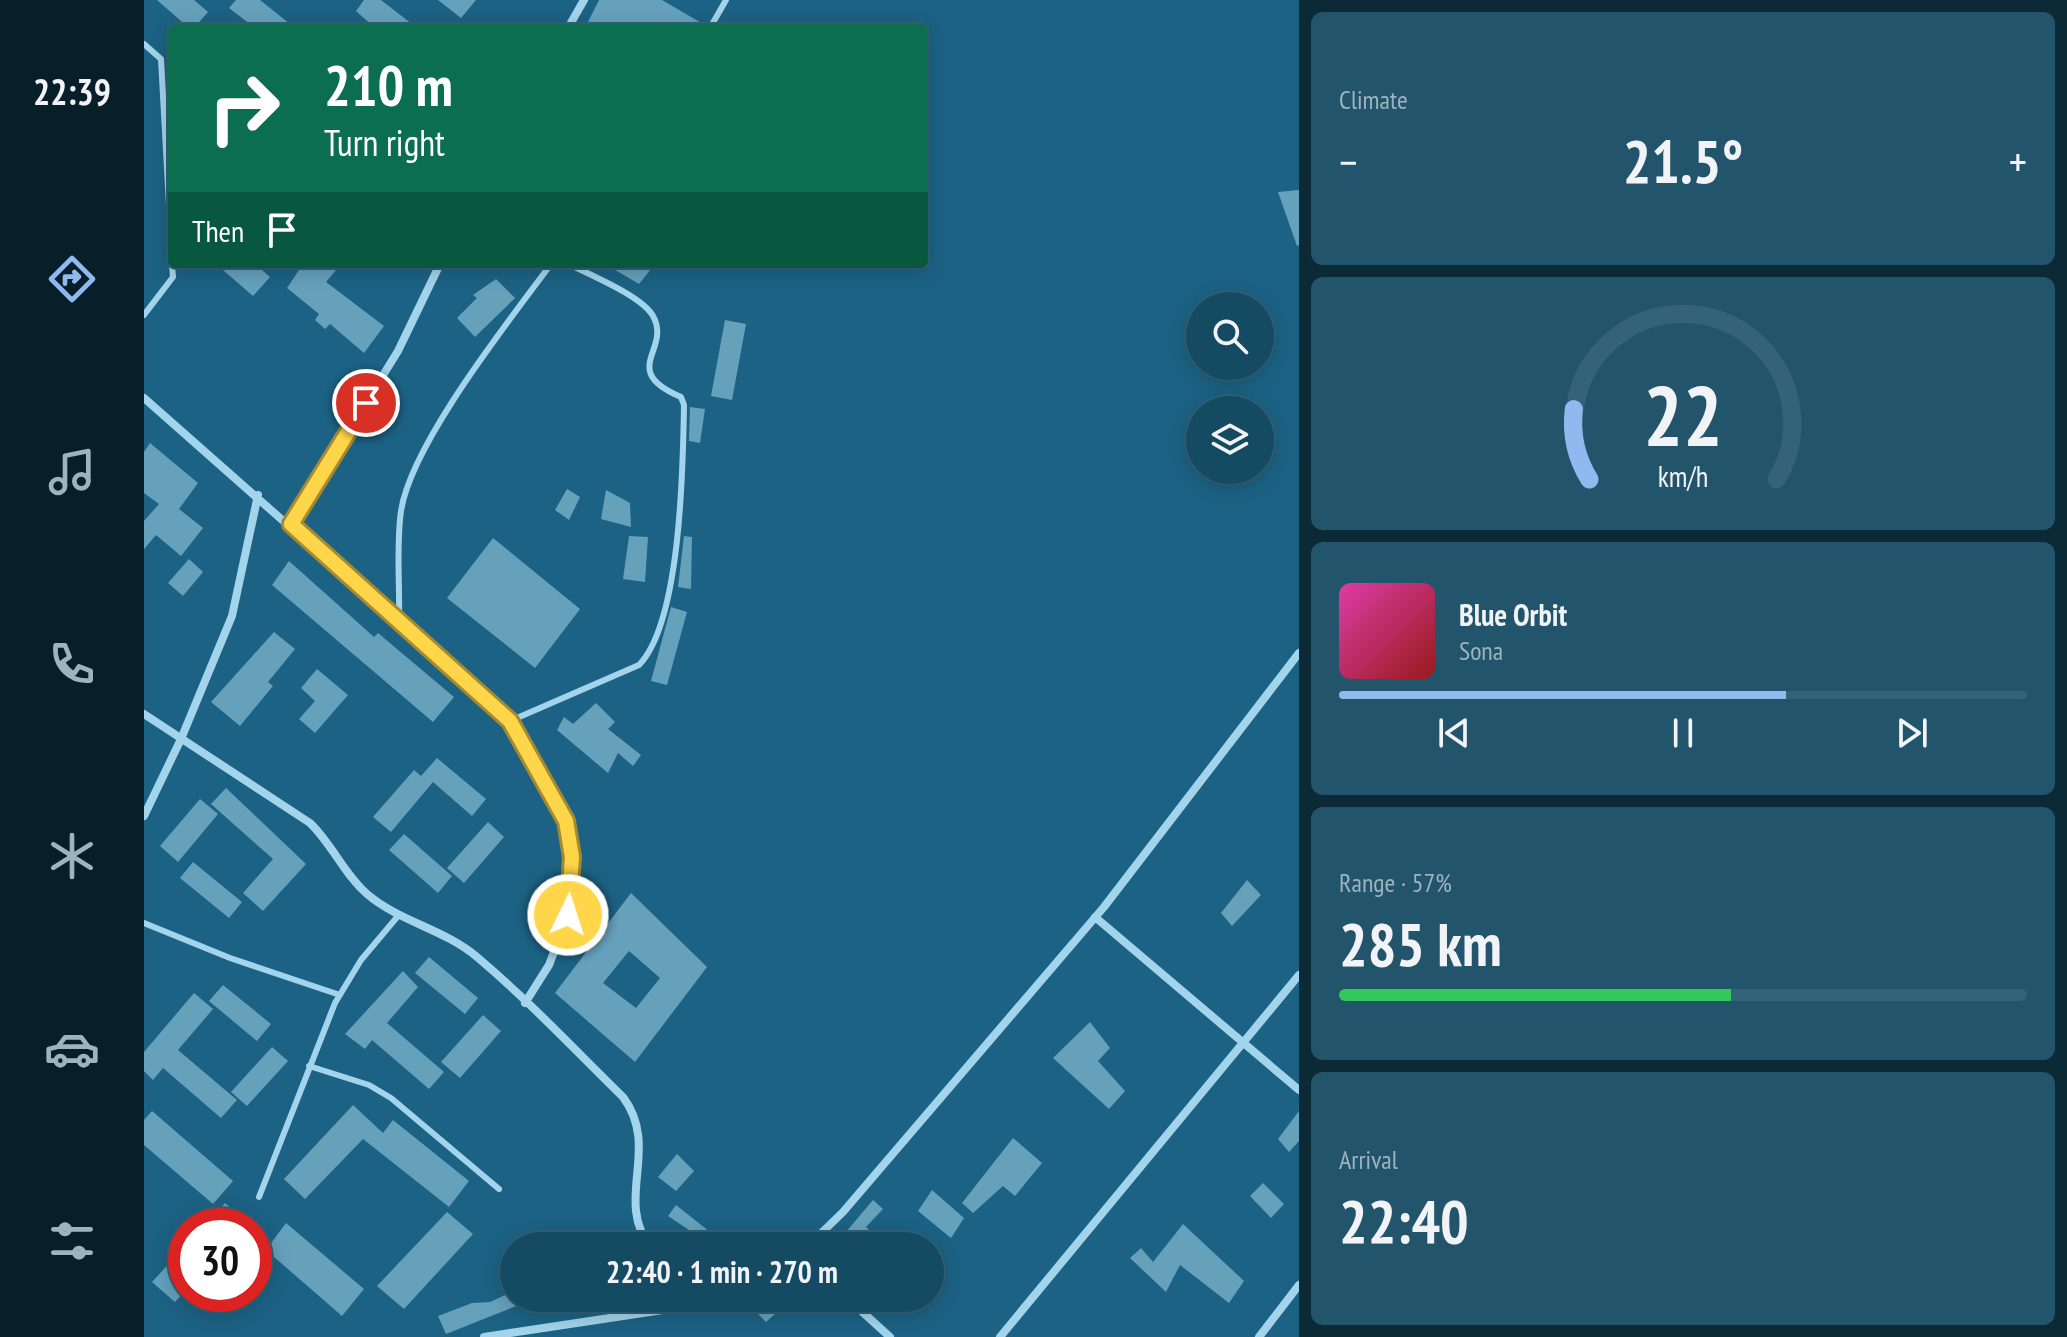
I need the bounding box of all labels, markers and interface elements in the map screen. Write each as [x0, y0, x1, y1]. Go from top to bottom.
text: 210 m [324, 49, 453, 121]
icon: right [192, 56, 296, 160]
text: 22:39 [33, 68, 111, 115]
text: Climate [1339, 83, 1408, 116]
text: Turn right [324, 119, 445, 166]
text: 21.5° [1623, 122, 1743, 200]
text: − [1339, 133, 1357, 190]
text: + [2009, 133, 2027, 190]
icon: arrive [260, 208, 304, 252]
text: Then [192, 211, 244, 250]
icon: directions [44, 251, 100, 307]
map controls [1186, 292, 1274, 484]
button: search [1186, 292, 1274, 380]
text: 22 [1643, 360, 1723, 468]
pin [332, 369, 400, 437]
icon: arrive [344, 381, 388, 425]
button: layers [1186, 396, 1274, 484]
icon: music [44, 444, 100, 500]
text: km/h [1658, 458, 1708, 495]
text: Blue Orbit [1459, 595, 1567, 634]
text: Sona [1459, 634, 1503, 667]
icon: phone [44, 636, 100, 692]
icon: previous [1432, 711, 1476, 755]
icon: pause [1661, 711, 1705, 755]
icon: next [1890, 711, 1934, 755]
icon: climate [44, 828, 100, 884]
text: Range · 57% [1339, 866, 1452, 899]
position arrow [526, 873, 610, 957]
text: 285 km [1339, 905, 1502, 983]
icon: car [44, 1021, 100, 1077]
text: Arrival [1339, 1143, 1398, 1176]
text: 22:40 [1339, 1182, 1469, 1260]
speed limit sign: 30 [168, 1208, 272, 1312]
icon: filters [44, 1213, 100, 1269]
text: 22:40 · 1 min · 270 m [606, 1252, 838, 1291]

